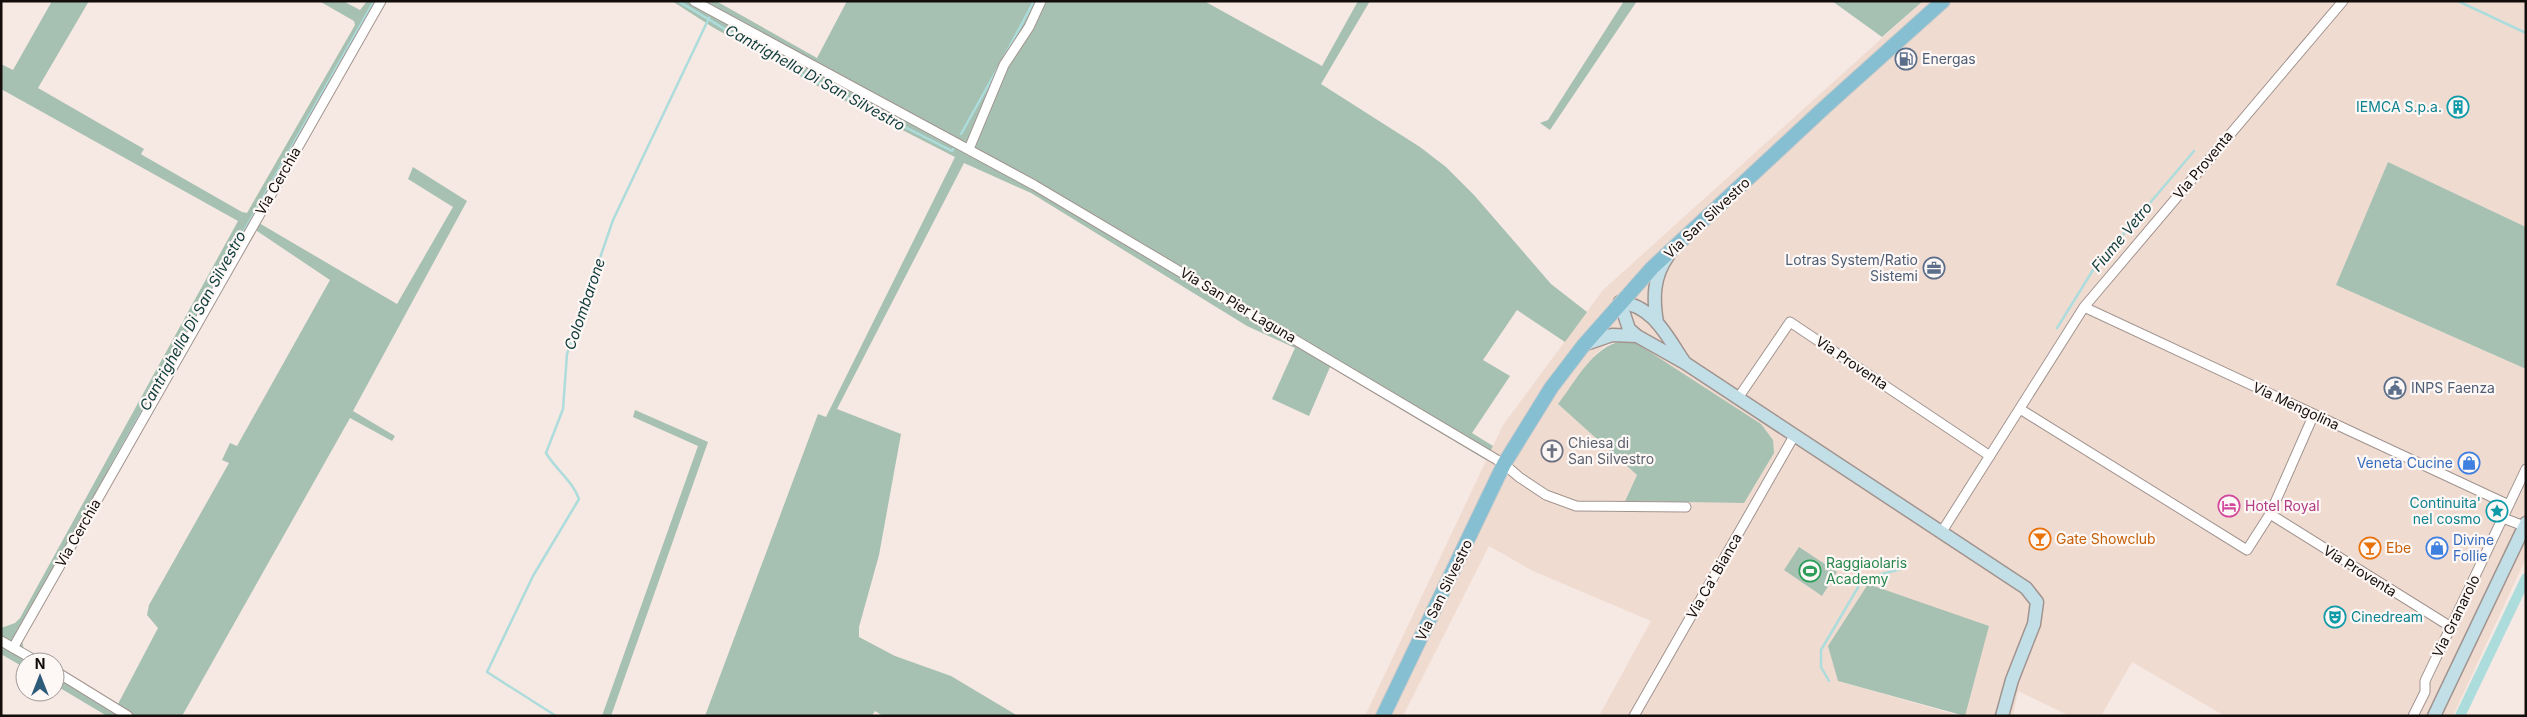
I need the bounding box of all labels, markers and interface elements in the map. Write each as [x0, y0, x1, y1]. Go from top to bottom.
water label: Cantrighella Di San Silvestro [722, 20, 908, 135]
fuel station icon: Energas [1894, 47, 1918, 71]
place label: Energas [1922, 50, 1976, 67]
building icon: IEMCA S.p.a. [2446, 95, 2470, 119]
place label: IEMCA S.p.a. [2356, 98, 2442, 115]
street label: Via Proventa [2169, 127, 2236, 202]
street label: Via Cerchia [251, 144, 304, 218]
street label: Via San Silvestro [1660, 174, 1753, 262]
water label: Fiume Vetro [2087, 198, 2156, 275]
water label: Cantrighella Di San Silvestro [135, 228, 250, 414]
place label: Lotras System/Ratio Sistemi [1785, 251, 1918, 284]
water label: Colombarone [560, 255, 609, 352]
office icon: Lotras System/Ratio Sistemi [1922, 256, 1946, 280]
street label: Via San Pier Laguna [1177, 263, 1299, 346]
street label: Via Proventa [1813, 332, 1892, 393]
public building icon: INPS Faenza [2383, 376, 2407, 400]
street label: Via Mengolina [2250, 378, 2342, 433]
place label: INPS Faenza [2411, 379, 2495, 396]
place label: Chiesa di San Silvestro [1568, 434, 1654, 467]
church icon: Chiesa di San Silvestro [1540, 439, 1564, 463]
shop icon: Veneta Cucine [2457, 451, 2481, 475]
place label: Veneta Cucine [2357, 454, 2453, 471]
hotel icon: Hotel Royal [2217, 494, 2241, 518]
place label: Continuita' nel cosmo [2409, 494, 2481, 527]
street label: Via Cerchia [51, 496, 104, 570]
place label: Hotel Royal [2245, 497, 2320, 514]
place icon: Continuita' nel cosmo [2485, 499, 2509, 523]
bar icon: Gate Showclub [2028, 527, 2052, 551]
street label: Via Ca' Bianca [1682, 530, 1745, 621]
place label: Gate Showclub [2056, 530, 2156, 547]
place label: Divine Follie [2453, 531, 2494, 564]
street label: Via San Silvestro [1412, 536, 1475, 643]
bar icon: Ebe [2358, 536, 2382, 560]
shop icon: Divine Follie [2425, 536, 2449, 560]
place label: Ebe [2386, 539, 2411, 556]
street label: Via Proventa [2320, 541, 2400, 600]
place label: Raggiaolaris Academy [1826, 554, 1907, 587]
sports icon: Raggiaolaris Academy [1798, 559, 1822, 583]
street label: Via Granarolo [2428, 572, 2483, 660]
theatre icon: Cinedream [2323, 605, 2347, 629]
place label: Cinedream [2351, 608, 2423, 625]
north arrow [15, 652, 65, 702]
text: N [35, 655, 45, 672]

